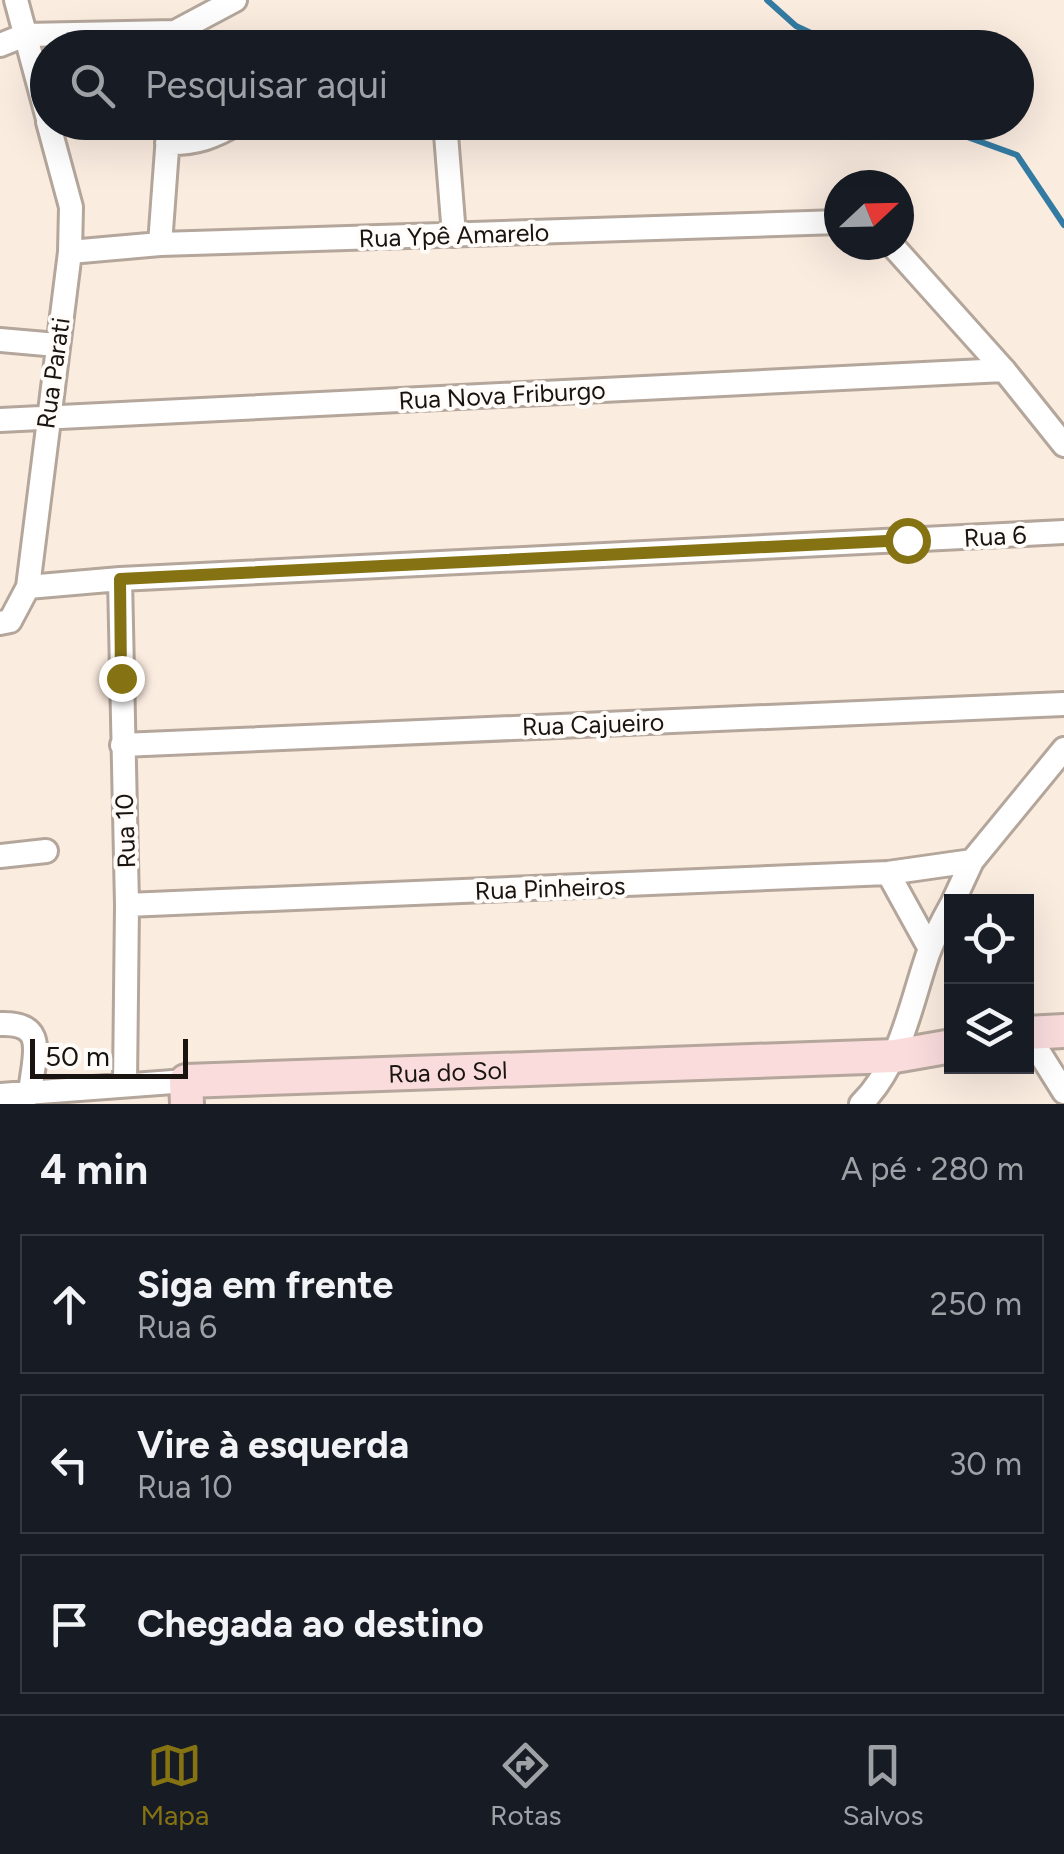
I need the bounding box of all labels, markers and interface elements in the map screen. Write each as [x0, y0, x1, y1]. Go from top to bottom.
search box [30, 30, 1034, 140]
icon: search [65, 58, 120, 113]
text: Pesquisar aqui [145, 62, 388, 108]
north arrow [824, 170, 914, 260]
street label: Rua Ypê Amarelo [358, 217, 550, 253]
street label: Rua Parati [30, 315, 76, 431]
street label: Rua Nova Friburgo [398, 375, 606, 415]
route start [885, 518, 931, 564]
street label: Rua 6 [963, 519, 1027, 553]
route end [99, 656, 145, 702]
street label: Rua Cajueiro [521, 707, 665, 741]
street label: Rua 10 [109, 793, 141, 869]
street label: Rua Pinheiros [474, 870, 626, 906]
map controls [944, 894, 1034, 1074]
button: locate [944, 894, 1034, 984]
button: layers [944, 984, 1034, 1074]
scale bar [30, 1034, 188, 1078]
text: 50 m [45, 1039, 110, 1073]
street label: Rua do Sol [388, 1055, 508, 1089]
text: 4 min [40, 1144, 148, 1195]
text: A pé · 280 m [841, 1150, 1024, 1188]
text: Siga em frente [137, 1262, 393, 1308]
icon: ahead [42, 1277, 97, 1332]
text: 250 m [930, 1285, 1022, 1323]
text: Rua 6 [137, 1308, 217, 1346]
text: Vire à esquerda [137, 1422, 409, 1468]
icon: left [42, 1437, 97, 1492]
text: 30 m [949, 1445, 1022, 1483]
text: Rua 10 [137, 1468, 233, 1506]
icon: arrive [42, 1597, 97, 1652]
text: Chegada ao destino [137, 1601, 484, 1647]
tab: Mapa [140, 1738, 209, 1832]
tab: Rotas [490, 1738, 562, 1832]
tab: Salvos [842, 1738, 924, 1832]

